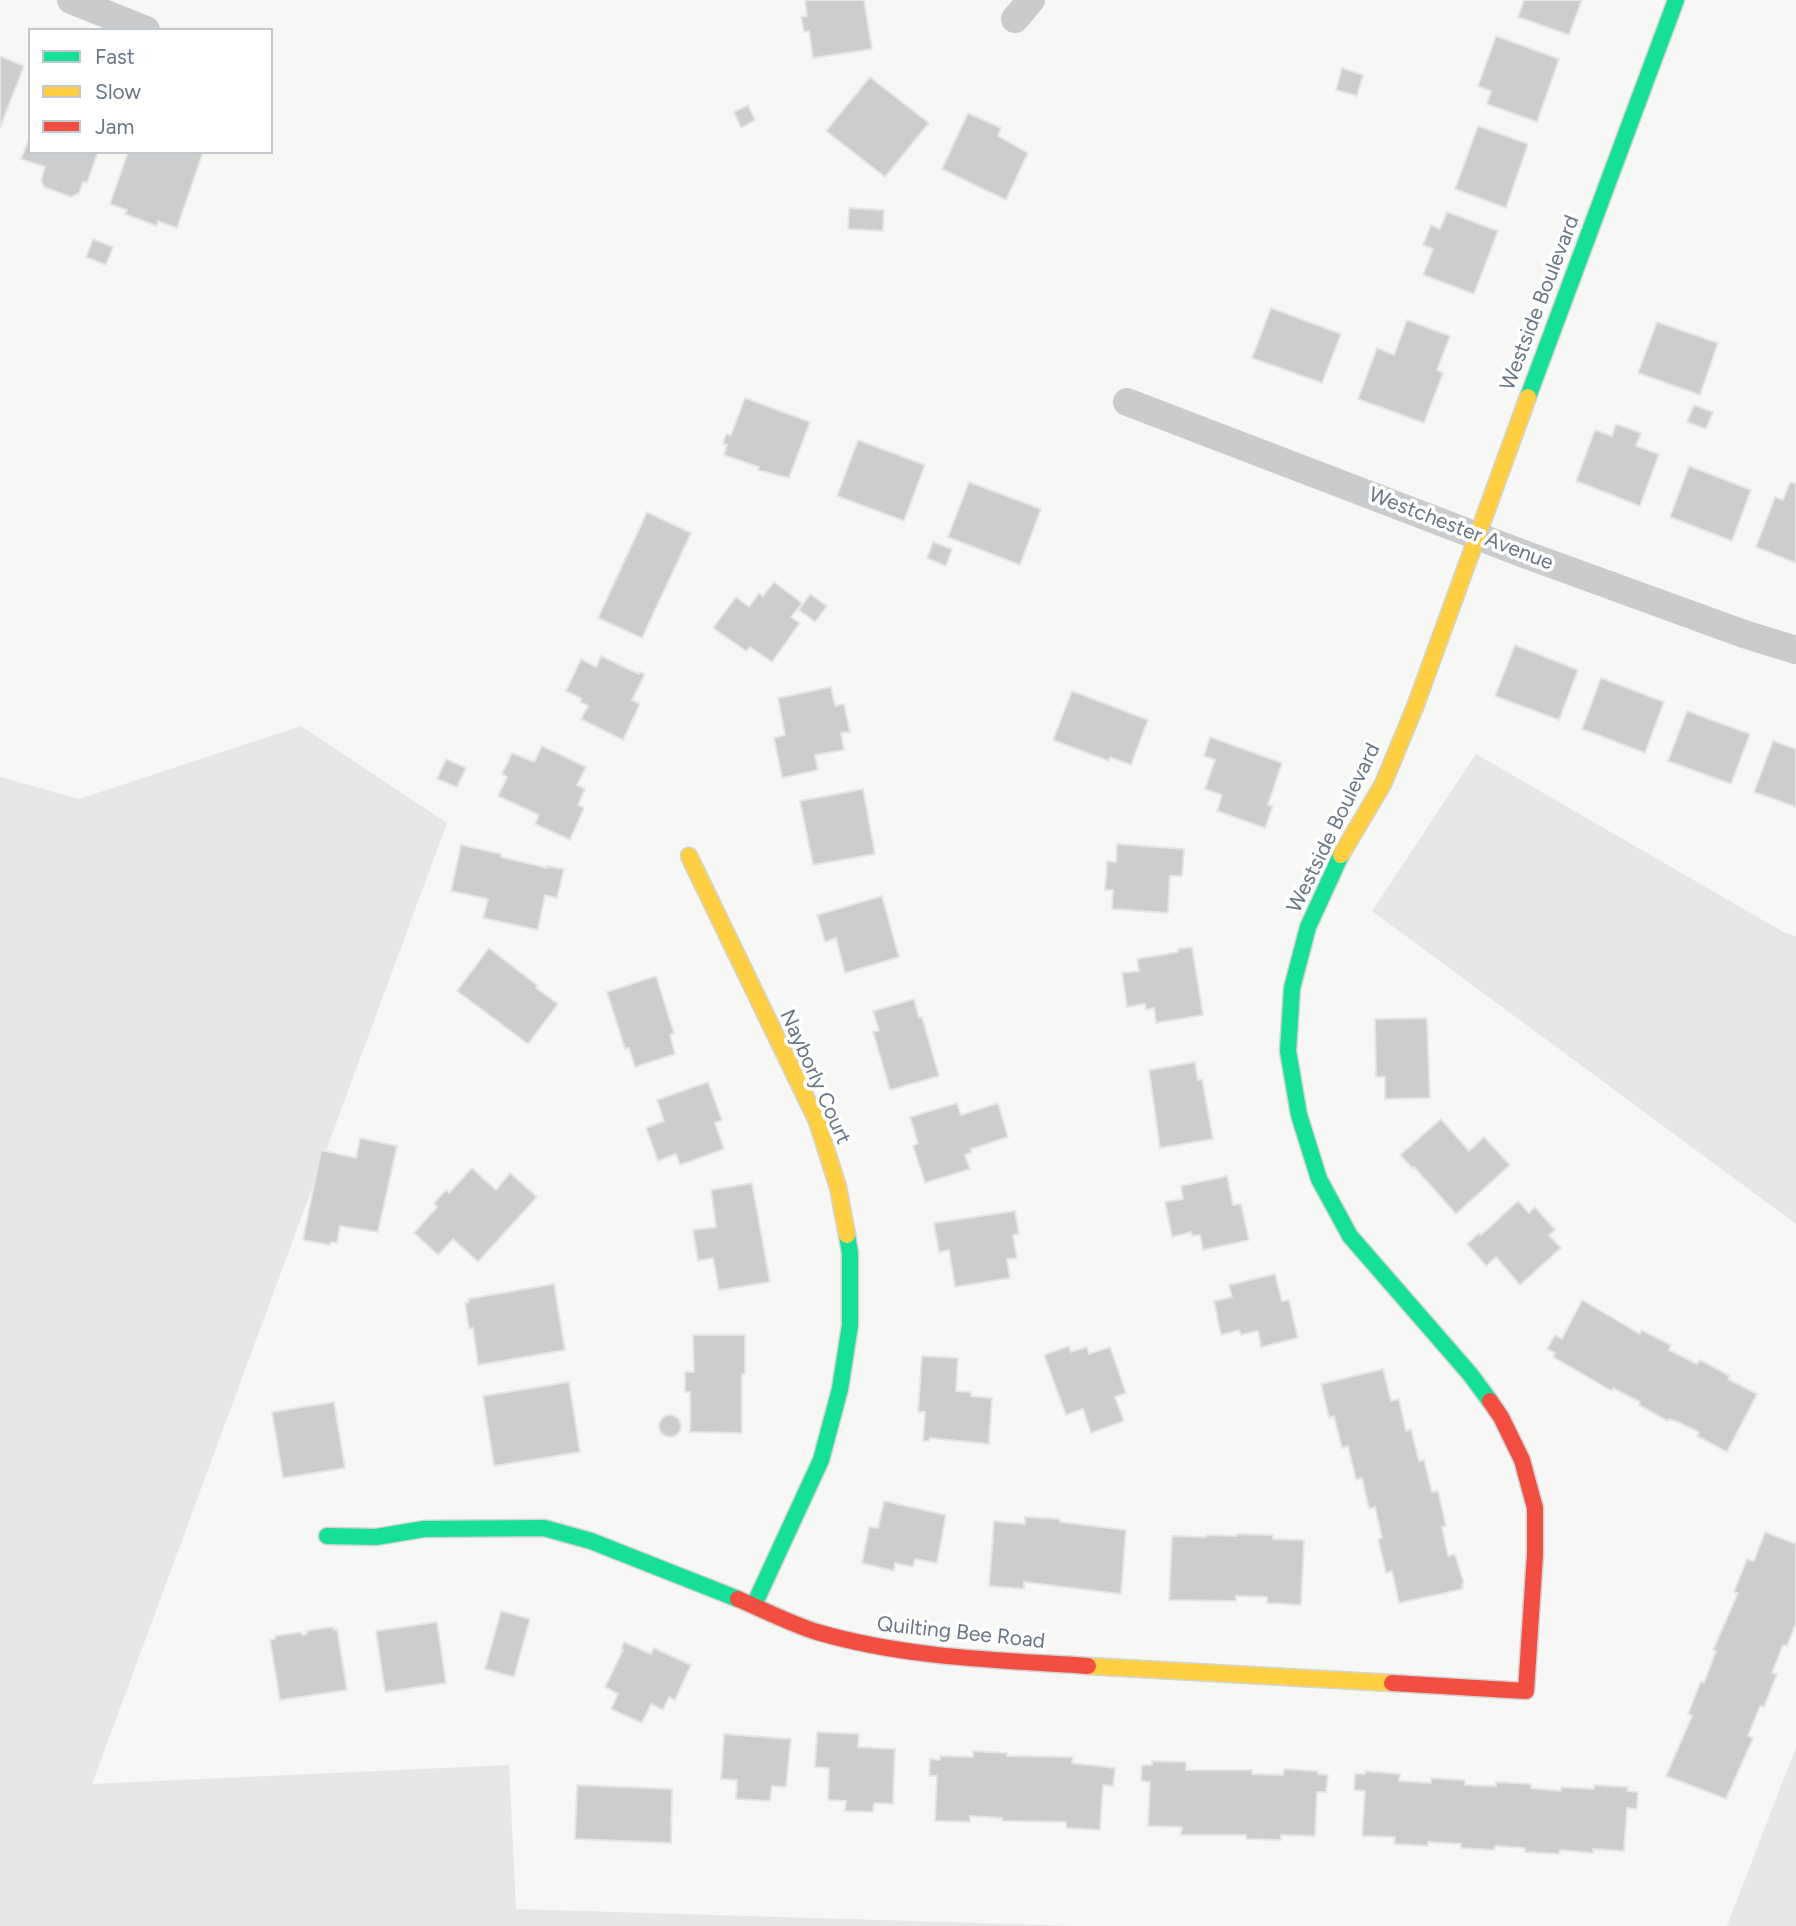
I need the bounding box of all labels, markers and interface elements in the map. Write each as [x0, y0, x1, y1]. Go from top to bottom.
legend [28, 28, 273, 154]
text: Fast [95, 44, 135, 69]
text: Slow [95, 79, 141, 104]
text: Jam [95, 114, 134, 139]
street label: Westside Boulevard [1495, 212, 1585, 394]
street label: Westchester Avenue [1365, 482, 1557, 576]
street label: Westside Boulevard [1282, 739, 1386, 917]
street label: Nayborly Court [774, 1006, 856, 1148]
street label: Quilting Bee Road [876, 1612, 1046, 1654]

